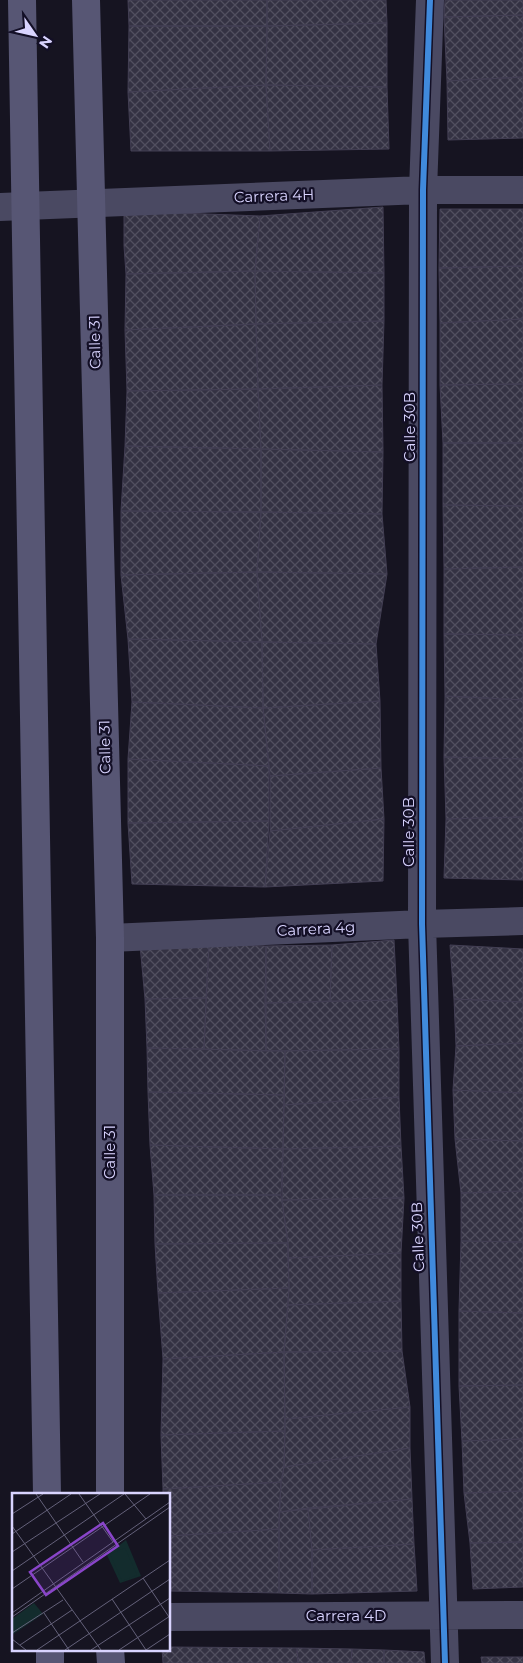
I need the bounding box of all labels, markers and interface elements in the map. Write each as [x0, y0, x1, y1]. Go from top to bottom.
north arrow [10, 10, 60, 60]
text: N [35, 33, 56, 52]
street label: Carrera 4H [233, 185, 315, 206]
street label: Calle 31 [85, 315, 104, 369]
street label: Calle 30B [400, 392, 419, 462]
street label: Calle 31 [95, 720, 114, 774]
street label: Calle 30B [399, 797, 418, 867]
street label: Carrera 4g [276, 917, 356, 940]
street label: Calle 31 [100, 1125, 119, 1179]
street label: Calle 30B [407, 1202, 428, 1272]
inset map [12, 1493, 170, 1650]
street label: Carrera 4D [306, 1606, 386, 1625]

